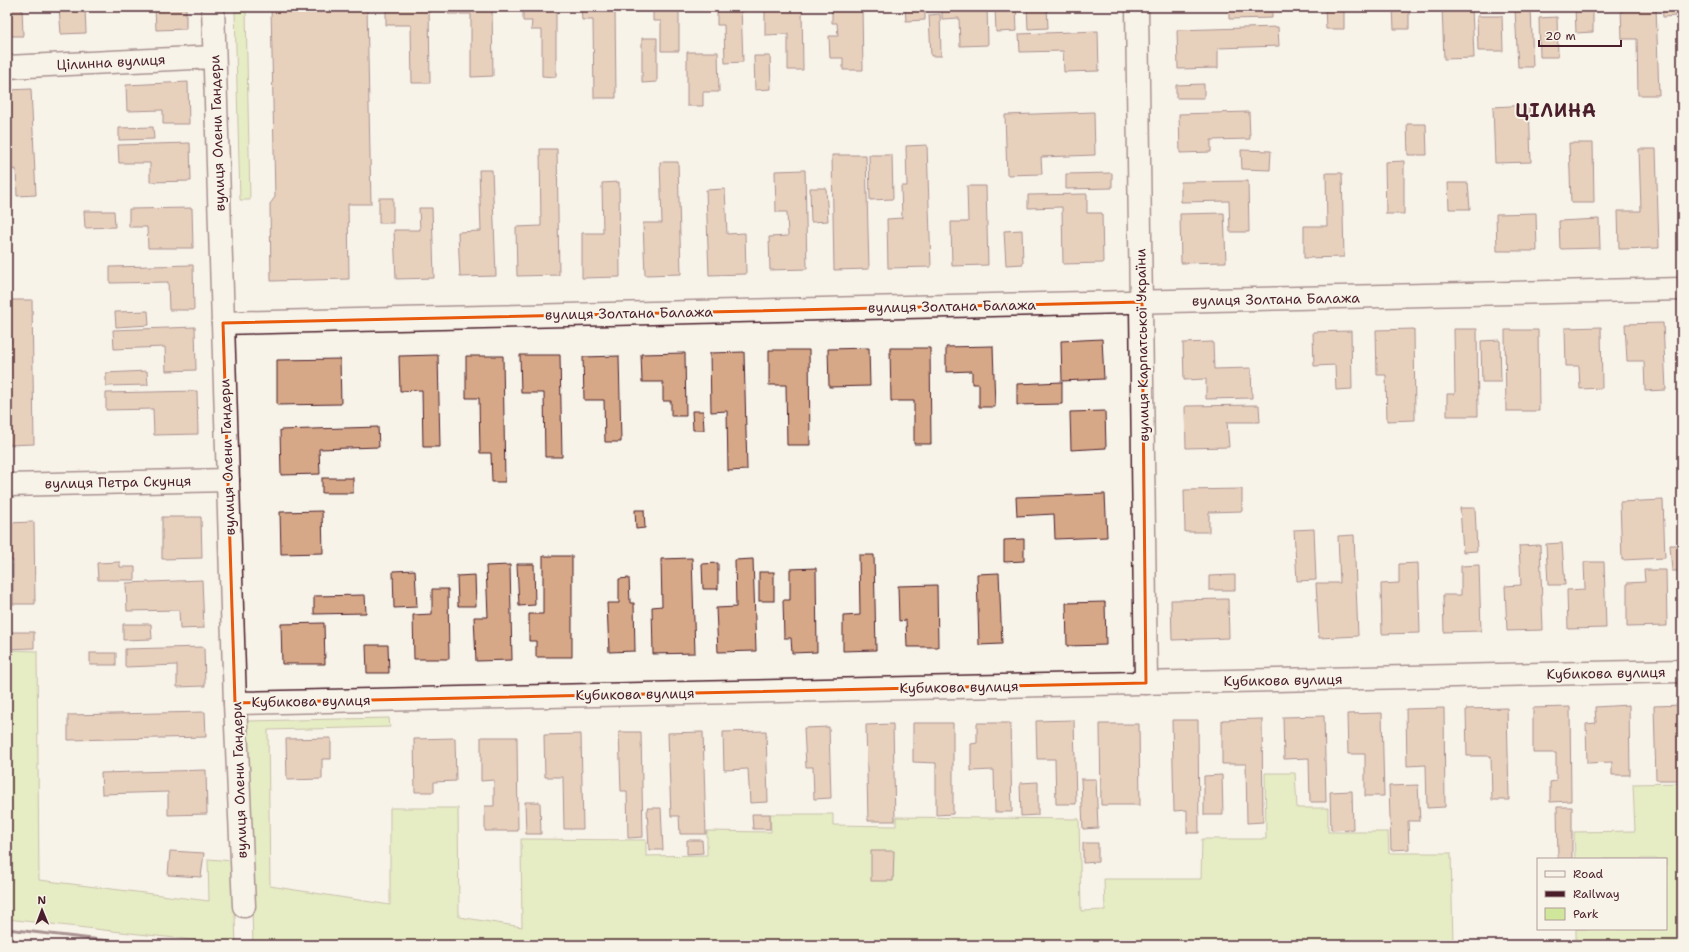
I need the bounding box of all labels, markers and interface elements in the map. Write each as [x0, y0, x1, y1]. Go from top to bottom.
scale bar [1539, 22, 1621, 48]
text: 20 m [1545, 28, 1576, 44]
street label: Цілинна вулиця [56, 50, 166, 74]
street label: вулиця Олени Гандери [205, 54, 229, 212]
district label: ЦІЛИНА [1515, 99, 1597, 123]
street label: вулиця Карпатської України [1131, 248, 1153, 442]
street label: вулиця Золтана Балажа [1192, 289, 1360, 309]
street label: вулиця Золтана Балажа [868, 296, 1036, 316]
street label: вулиця Золтана Балажа [545, 303, 713, 323]
street label: вулиця Олени Гандери [215, 378, 239, 536]
street label: вулиця Петра Скунця [44, 472, 192, 492]
street label: Кубикова вулиця [1546, 663, 1666, 683]
street label: Кубикова вулиця [1223, 670, 1343, 690]
street label: Кубикова вулиця [899, 677, 1019, 697]
street label: Кубикова вулиця [575, 684, 695, 704]
street label: Кубикова вулиця [251, 691, 371, 711]
street label: вулиця Олени Гандери [227, 701, 251, 859]
legend [1537, 858, 1667, 930]
text: Road [1573, 866, 1604, 882]
text: Railway [1573, 886, 1620, 902]
north arrow [22, 890, 62, 930]
text: N [37, 893, 47, 908]
text: Park [1573, 906, 1599, 922]

